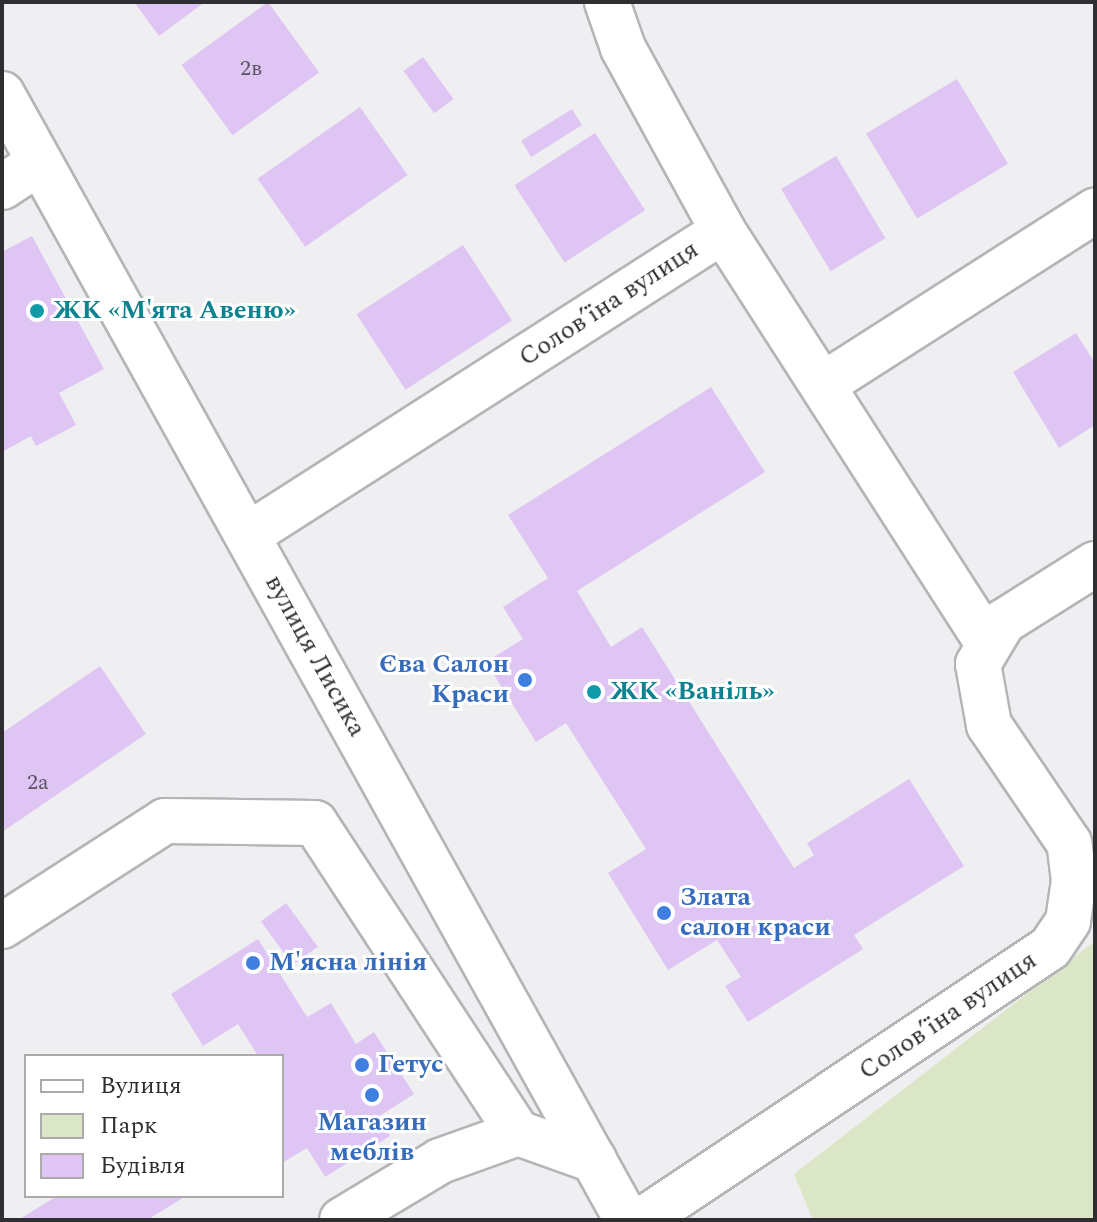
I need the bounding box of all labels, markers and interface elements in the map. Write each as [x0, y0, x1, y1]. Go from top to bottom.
house number: 2в [240, 56, 262, 82]
street label: Соловʼїна вулиця [513, 234, 705, 374]
place label: ЖК «М'ята Авеню» [53, 295, 296, 327]
marker: ЖК «М'ята Авеню» [28, 302, 46, 320]
street label: вулиця Лисика [258, 570, 372, 742]
place label: Єва Салон Краси [379, 649, 509, 710]
marker: Єва Салон Краси [516, 671, 534, 689]
place label: ЖК «Ваніль» [610, 676, 775, 708]
marker: ЖК «Ваніль» [585, 683, 603, 701]
house number: 2а [27, 770, 49, 796]
place label: Злата салон краси [680, 882, 831, 944]
marker: Злата салон краси [655, 904, 673, 922]
street label: Соловʼїна вулиця [853, 945, 1043, 1087]
place label: М'ясна лінія [269, 947, 427, 979]
marker: М'ясна лінія [244, 954, 262, 972]
place label: Гетус [378, 1049, 444, 1081]
legend [24, 1054, 284, 1198]
marker: Гетус [353, 1056, 371, 1074]
text: Вулиця [100, 1068, 182, 1104]
marker: Магазин меблів [363, 1086, 381, 1104]
place label: Магазин меблів [317, 1107, 427, 1168]
text: Парк [100, 1108, 157, 1144]
text: Будівля [100, 1148, 186, 1184]

